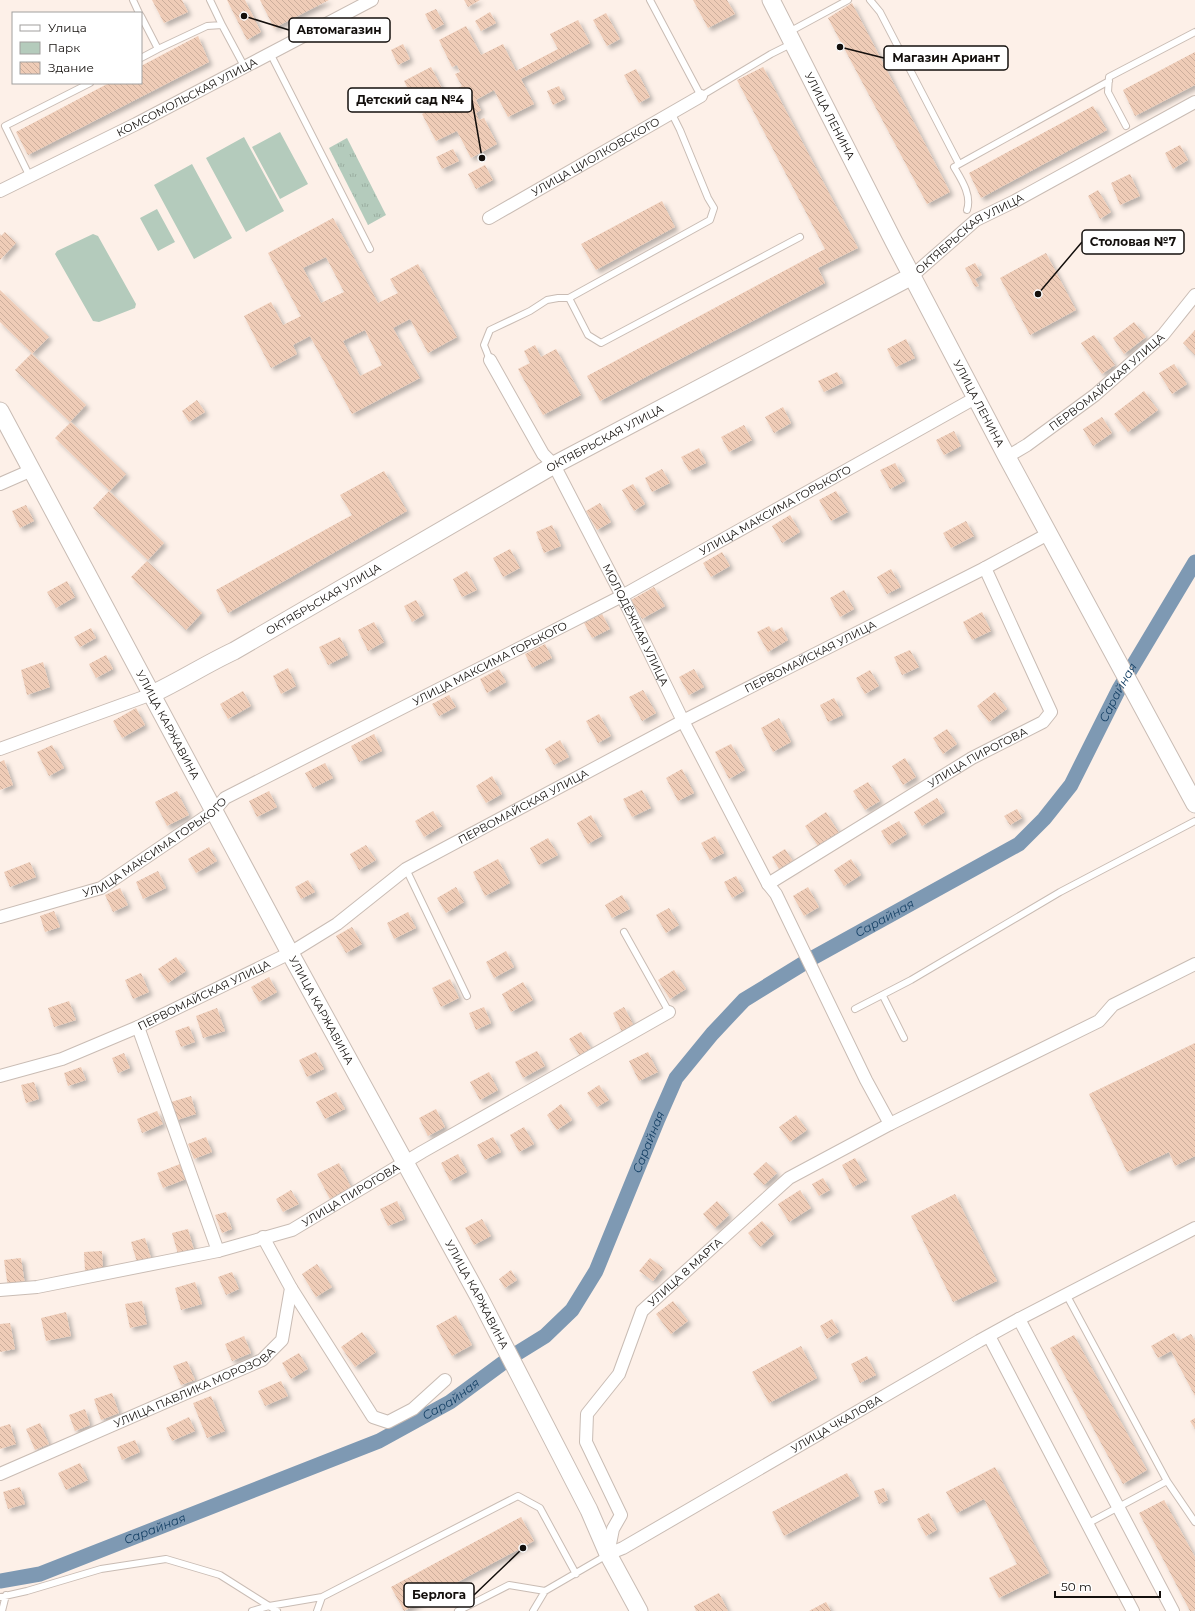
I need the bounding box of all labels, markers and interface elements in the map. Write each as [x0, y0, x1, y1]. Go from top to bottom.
legend [12, 12, 142, 84]
callout: Автомагазин [289, 18, 390, 42]
text: Улица [48, 20, 87, 35]
text: Автомагазин [296, 22, 382, 37]
text: Парк [48, 40, 80, 55]
callout: Магазин Ариант [884, 46, 1008, 70]
text: Магазин Ариант [892, 50, 1000, 65]
street label: КОМСОМОЛЬСКАЯ УЛИЦА [114, 54, 260, 140]
text: Здание [48, 60, 94, 75]
street label: УЛИЦА ЛЕНИНА [802, 70, 858, 163]
callout: Детский сад №4 [348, 88, 472, 112]
text: Детский сад №4 [356, 92, 465, 107]
street label: УЛИЦА ЦИОЛКОВСКОГО [529, 114, 662, 199]
street label: ОКТЯБРЬСКАЯ УЛИЦА [912, 190, 1027, 277]
callout: Столовая №7 [1082, 230, 1184, 254]
text: Столовая №7 [1090, 234, 1177, 249]
street label: ПЕРВОМАЙСКАЯ УЛИЦА [1046, 330, 1168, 434]
street label: УЛИЦА ЛЕНИНА [950, 358, 1008, 450]
street label: ОКТЯБРЬСКАЯ УЛИЦА [543, 401, 666, 475]
street label: УЛИЦА МАКСИМА ГОРЬКОГО [697, 462, 854, 558]
street label: ОКТЯБРЬСКАЯ УЛИЦА [263, 560, 384, 638]
street label: МОЛОДЁЖНАЯ УЛИЦА [600, 561, 672, 689]
street label: ПЕРВОМАЙСКАЯ УЛИЦА [742, 617, 879, 696]
street label: УЛИЦА МАКСИМА ГОРЬКОГО [410, 618, 569, 708]
water label: Сарайная [1096, 660, 1140, 725]
street label: УЛИЦА КАРЖАВИНА [133, 668, 203, 783]
street label: УЛИЦА ПИРОГОВА [925, 724, 1030, 791]
street label: ПЕРВОМАЙСКАЯ УЛИЦА [455, 766, 591, 847]
street label: УЛИЦА МАКСИМА ГОРЬКОГО [81, 794, 230, 900]
water label: Сарайная [852, 895, 917, 940]
street label: УЛИЦА КАРЖАВИНА [286, 954, 357, 1068]
street label: ПЕРВОМАЙСКАЯ УЛИЦА [135, 956, 273, 1033]
water label: Сарайная [629, 1109, 668, 1175]
street label: УЛИЦА ПИРОГОВА [299, 1160, 403, 1229]
street label: УЛИЦА 8 МАРТА [645, 1234, 726, 1309]
street label: УЛИЦА КАРЖАВИНА [442, 1237, 512, 1352]
street label: УЛИЦА ПАВЛИКА МОРОЗОВА [112, 1344, 278, 1431]
water label: Сарайная [419, 1375, 482, 1423]
street label: УЛИЦА ЧКАЛОВА [788, 1392, 885, 1456]
water label: Сарайная [122, 1510, 188, 1547]
scale bar [1055, 1573, 1160, 1599]
text: 50 m [1061, 1579, 1092, 1594]
callout: Берлога [404, 1583, 474, 1607]
text: Берлога [412, 1587, 466, 1602]

